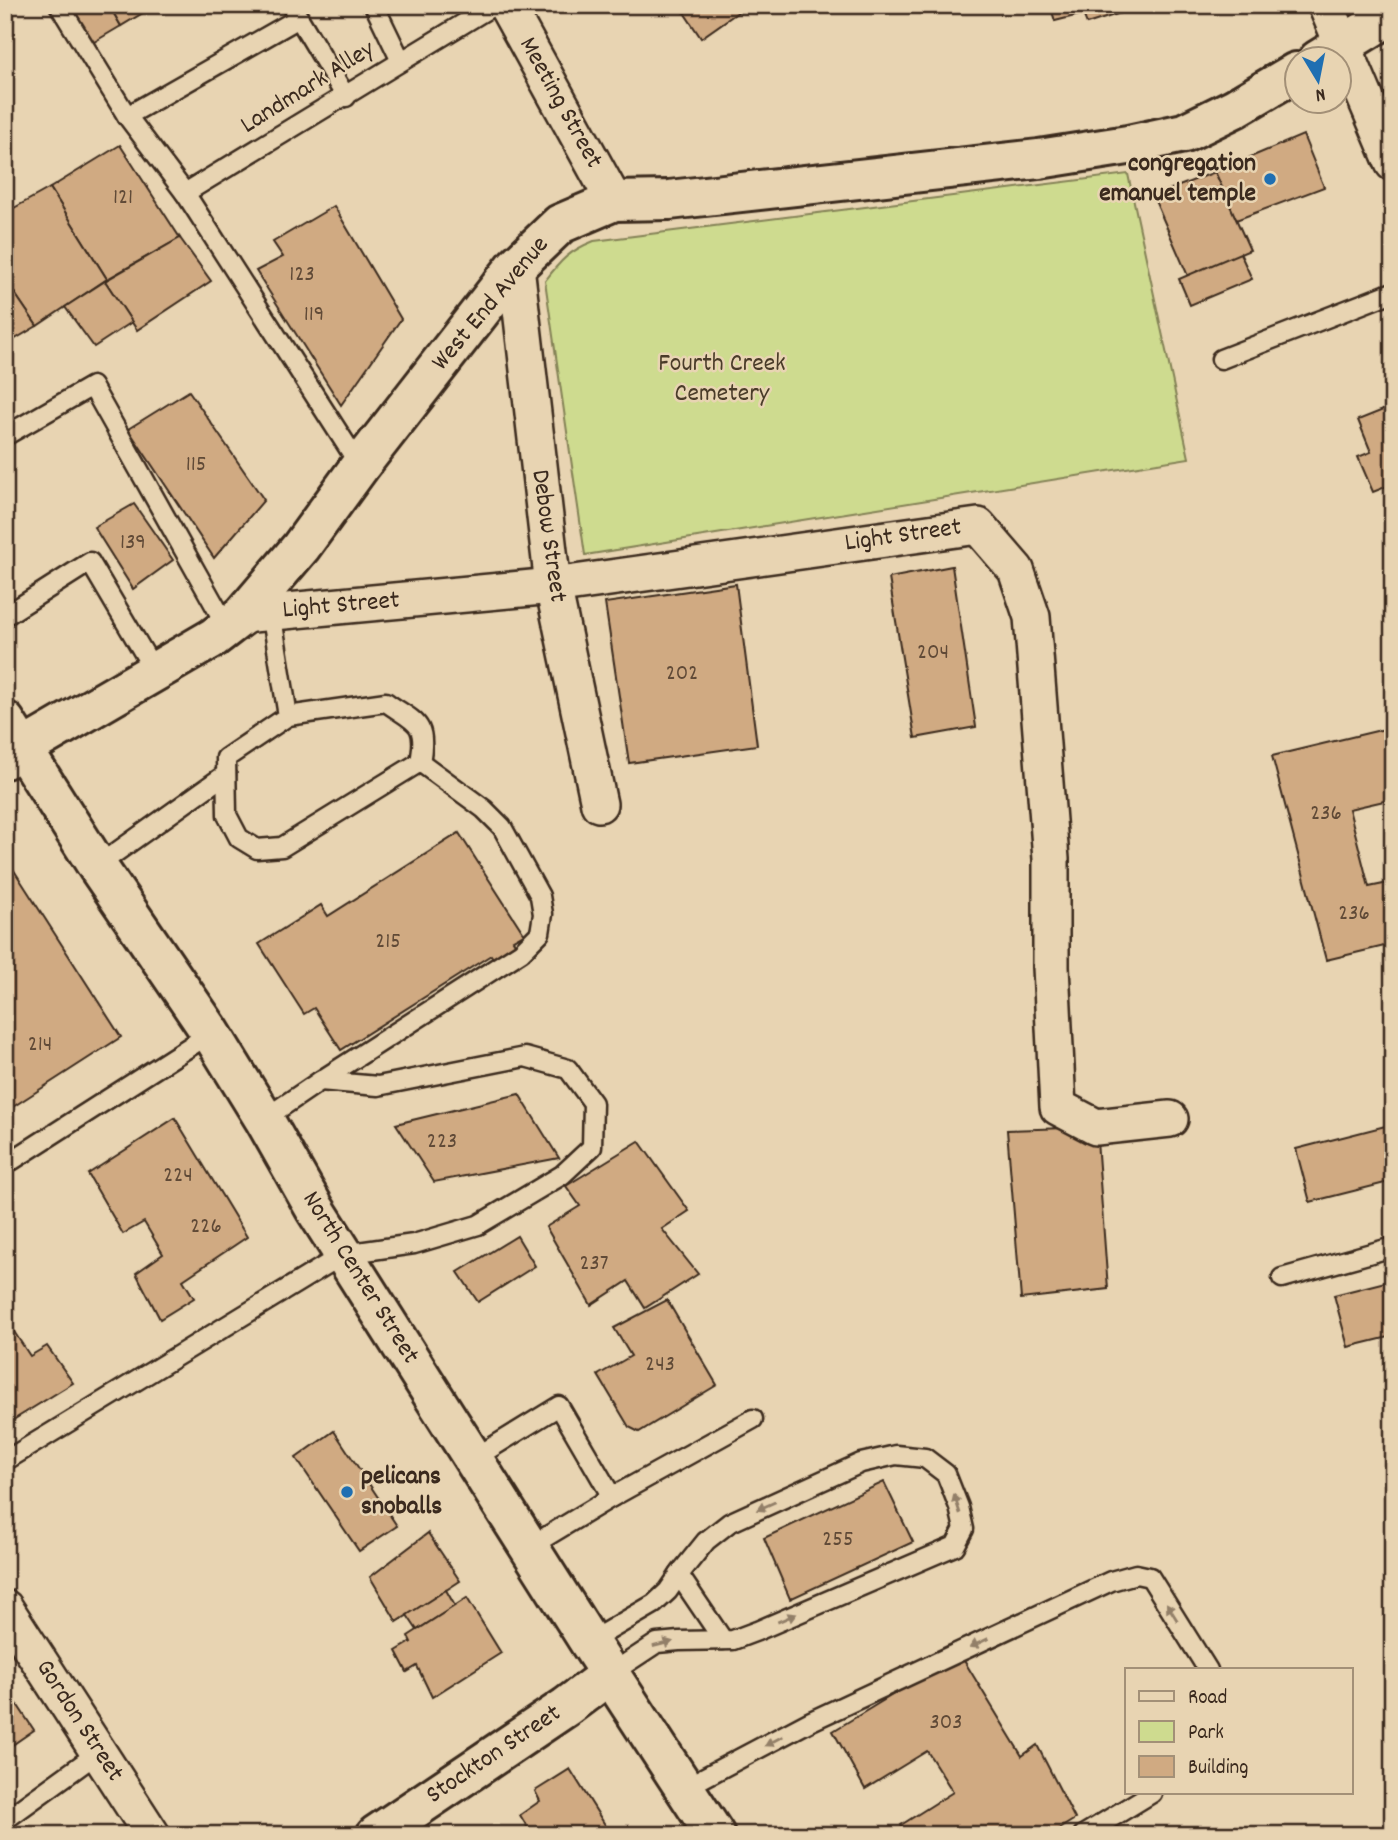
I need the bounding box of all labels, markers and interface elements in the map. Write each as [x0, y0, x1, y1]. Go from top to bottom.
street label: Meeting Street [509, 31, 612, 176]
street label: Landmark Alley [234, 32, 383, 144]
north arrow [1282, 46, 1352, 116]
text: N [1313, 79, 1327, 107]
place label: congregation emanuel temple [1099, 146, 1256, 213]
marker: congregation emanuel temple [1262, 171, 1278, 187]
house number: 121 [113, 182, 133, 215]
street label: West End Avenue [423, 229, 559, 379]
house number: 123 [289, 259, 315, 292]
house number: 119 [304, 299, 324, 332]
park label: Fourth Creek Cemetery [658, 346, 786, 413]
house number: 115 [186, 449, 206, 482]
street label: Debow Street [520, 467, 576, 605]
street label: Light Street [842, 509, 964, 562]
house number: 139 [120, 527, 146, 560]
street label: Light Street [281, 582, 401, 630]
house number: 204 [917, 637, 949, 670]
house number: 202 [666, 658, 698, 691]
house number: 236 [1310, 798, 1342, 831]
house number: 236 [1338, 898, 1370, 931]
house number: 215 [375, 926, 401, 959]
house number: 214 [28, 1029, 52, 1062]
house number: 223 [427, 1126, 457, 1159]
house number: 224 [163, 1160, 193, 1193]
street label: North Center Street [292, 1184, 428, 1372]
house number: 226 [190, 1211, 222, 1244]
house number: 237 [579, 1248, 609, 1281]
house number: 243 [645, 1349, 675, 1382]
place label: pelicans snoballs [361, 1459, 442, 1526]
marker: pelicans snoballs [339, 1484, 355, 1500]
one-way arrow [951, 1493, 962, 1514]
one-way arrow [756, 1500, 776, 1512]
house number: 255 [822, 1524, 854, 1557]
one-way arrow [1165, 1603, 1178, 1622]
one-way arrow [777, 1612, 797, 1624]
one-way arrow [969, 1637, 989, 1648]
one-way arrow [652, 1638, 674, 1649]
street label: Gordon Street [26, 1653, 133, 1790]
legend [1125, 1668, 1352, 1794]
text: Road [1188, 1684, 1227, 1714]
street label: Stockton Street [419, 1696, 569, 1814]
house number: 303 [930, 1707, 962, 1740]
text: Park [1188, 1719, 1224, 1749]
one-way arrow [764, 1735, 784, 1746]
text: Building [1188, 1754, 1248, 1784]

